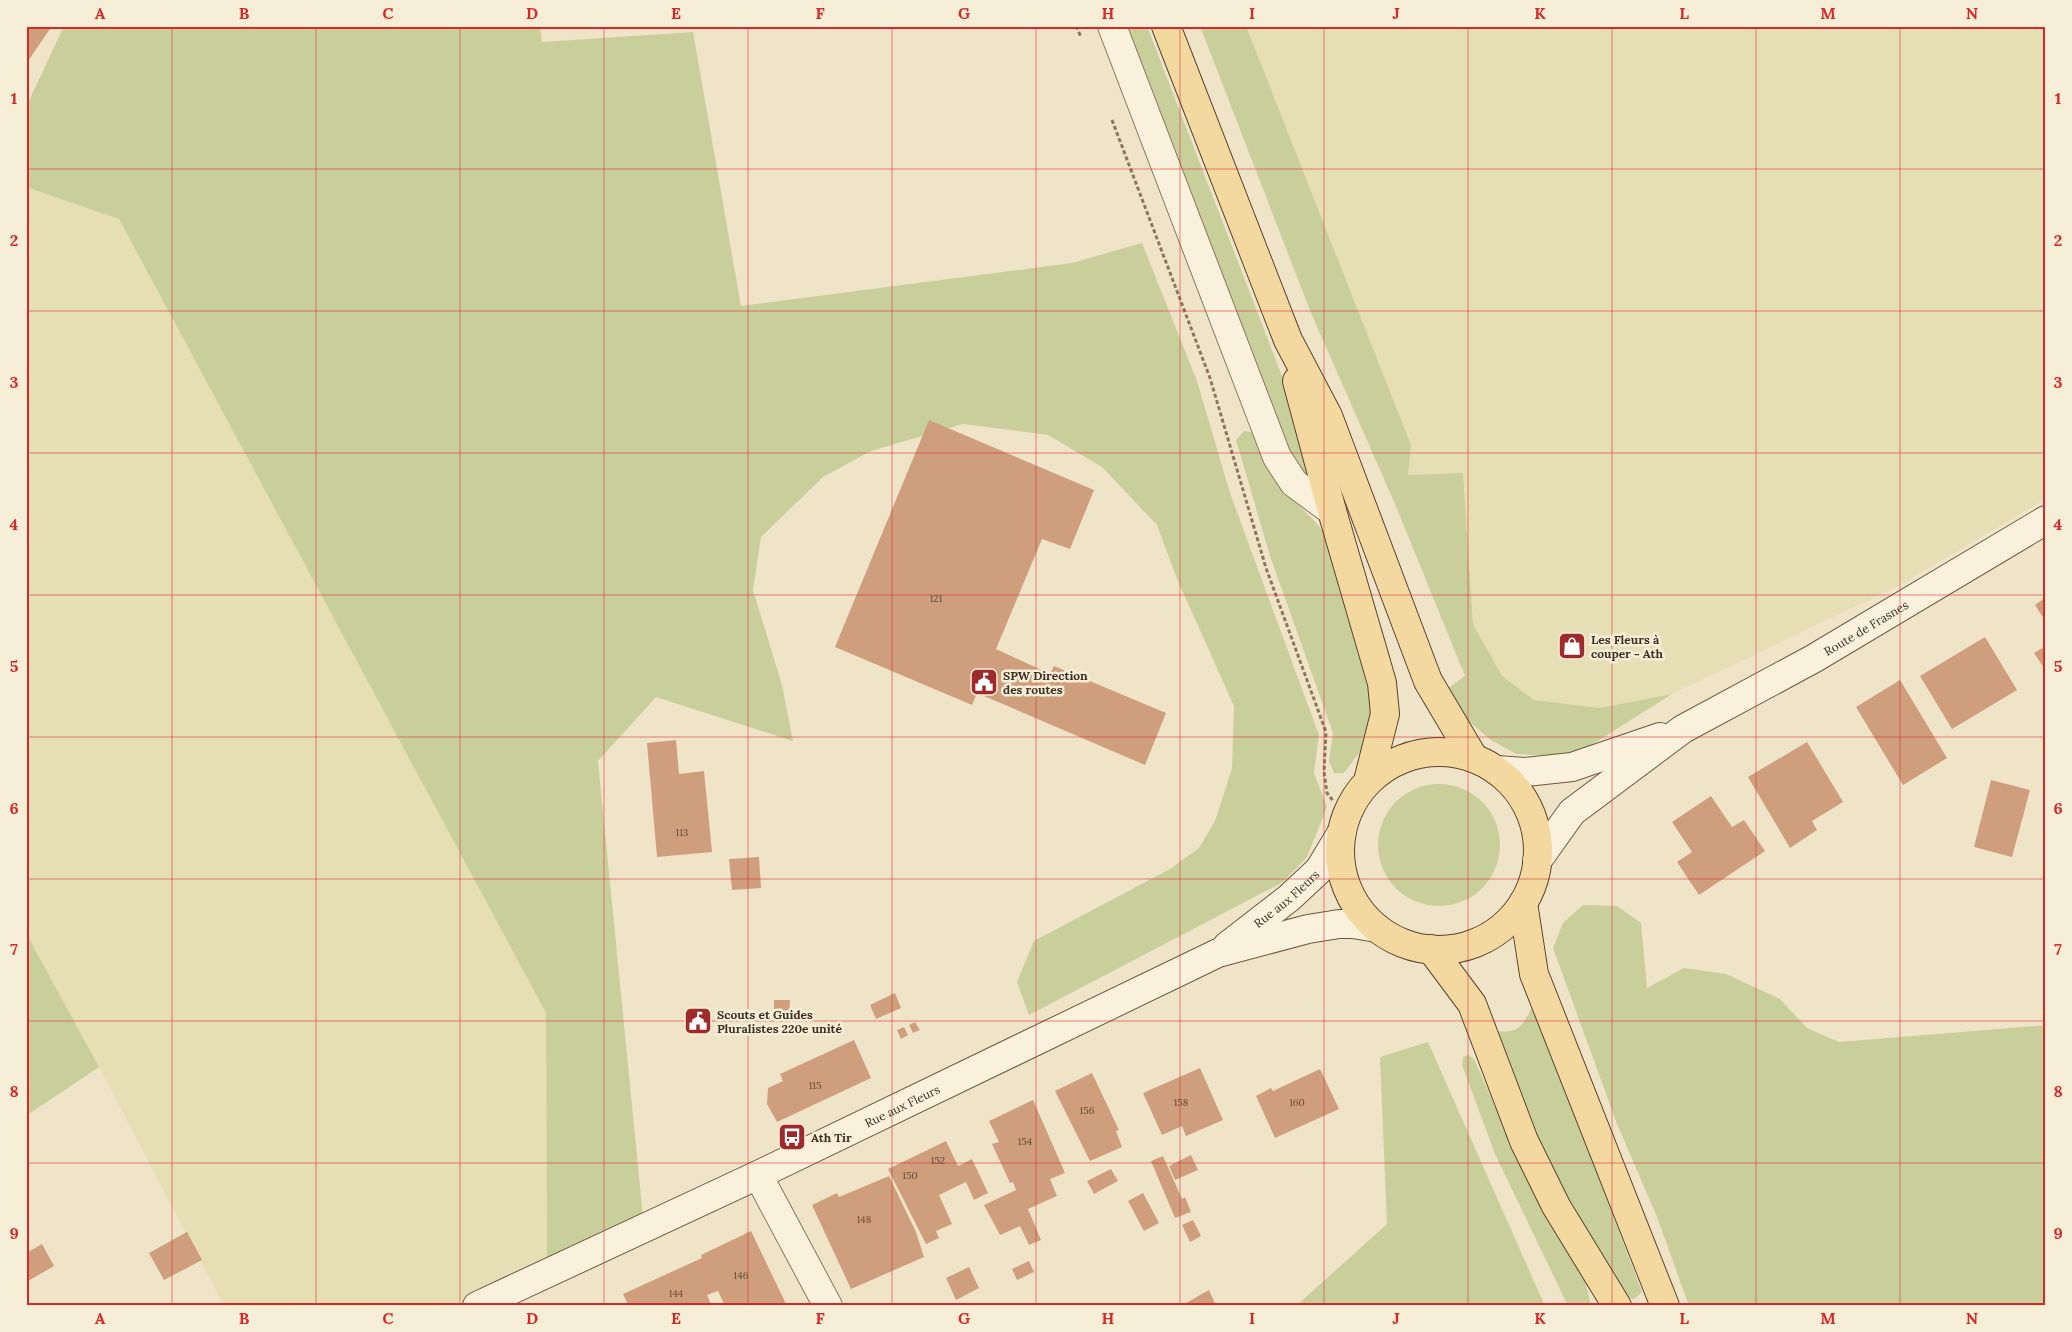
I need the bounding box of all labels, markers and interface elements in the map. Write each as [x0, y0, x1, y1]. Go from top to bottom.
text: A [95, 3, 106, 23]
text: B [239, 3, 250, 23]
text: C [382, 3, 394, 23]
text: D [526, 3, 538, 23]
text: E [671, 3, 681, 23]
text: F [815, 3, 825, 23]
text: G [958, 3, 970, 23]
text: H [1102, 3, 1115, 23]
text: I [1249, 3, 1255, 23]
text: J [1392, 3, 1400, 23]
text: K [1534, 3, 1546, 23]
text: L [1679, 3, 1689, 23]
text: M [1820, 3, 1836, 23]
text: N [1966, 3, 1978, 23]
text: 1 [11, 88, 17, 108]
text: 1 [2055, 88, 2061, 108]
text: 2 [10, 230, 18, 250]
text: 2 [2054, 230, 2062, 250]
text: 3 [10, 372, 19, 392]
text: 3 [2054, 372, 2063, 392]
text: 4 [10, 514, 19, 534]
text: 4 [2054, 514, 2063, 534]
house number: 121 [930, 592, 943, 605]
street label: Route de Frasnes [1821, 596, 1911, 658]
shop icon: Les Fleurs à couper - Ath [1557, 631, 1587, 661]
place label: Les Fleurs à couper - Ath [1591, 632, 1664, 661]
text: 5 [10, 656, 19, 676]
text: 5 [2054, 656, 2063, 676]
public building icon: SPW Direction des routes [969, 667, 999, 697]
place label: SPW Direction des routes [1003, 668, 1088, 697]
text: 6 [9, 798, 19, 818]
text: 6 [2053, 798, 2063, 818]
house number: 113 [676, 826, 689, 839]
street label: Rue aux Fleurs [1250, 866, 1322, 930]
text: 7 [10, 939, 18, 959]
text: 7 [2054, 939, 2062, 959]
public building icon: Scouts et Guides Pluralistes 220e unité [683, 1006, 713, 1036]
place label: Scouts et Guides Pluralistes 220e unité [717, 1007, 843, 1036]
house number: 115 [809, 1079, 821, 1092]
text: 8 [9, 1081, 19, 1101]
street label: Rue aux Fleurs [862, 1081, 942, 1130]
text: 8 [2053, 1081, 2063, 1101]
house number: 158 [1174, 1096, 1189, 1109]
house number: 160 [1289, 1096, 1305, 1109]
house number: 156 [1080, 1104, 1095, 1117]
bus stop icon: Ath Tir [777, 1122, 807, 1152]
place label: Ath Tir [811, 1130, 852, 1145]
house number: 154 [1018, 1135, 1033, 1148]
house number: 152 [931, 1154, 945, 1167]
house number: 150 [902, 1169, 918, 1182]
house number: 148 [857, 1213, 872, 1226]
text: 9 [9, 1223, 19, 1243]
text: 9 [2053, 1223, 2063, 1243]
house number: 146 [734, 1269, 749, 1282]
house number: 144 [669, 1287, 684, 1300]
text: A [95, 1308, 106, 1328]
text: B [239, 1308, 250, 1328]
text: C [382, 1308, 394, 1328]
text: D [526, 1308, 538, 1328]
text: E [671, 1308, 681, 1328]
text: F [815, 1308, 825, 1328]
text: G [958, 1308, 970, 1328]
text: H [1102, 1308, 1115, 1328]
text: I [1249, 1308, 1255, 1328]
text: J [1392, 1308, 1400, 1328]
text: K [1534, 1308, 1546, 1328]
text: L [1679, 1308, 1689, 1328]
text: M [1820, 1308, 1836, 1328]
text: N [1966, 1308, 1978, 1328]

